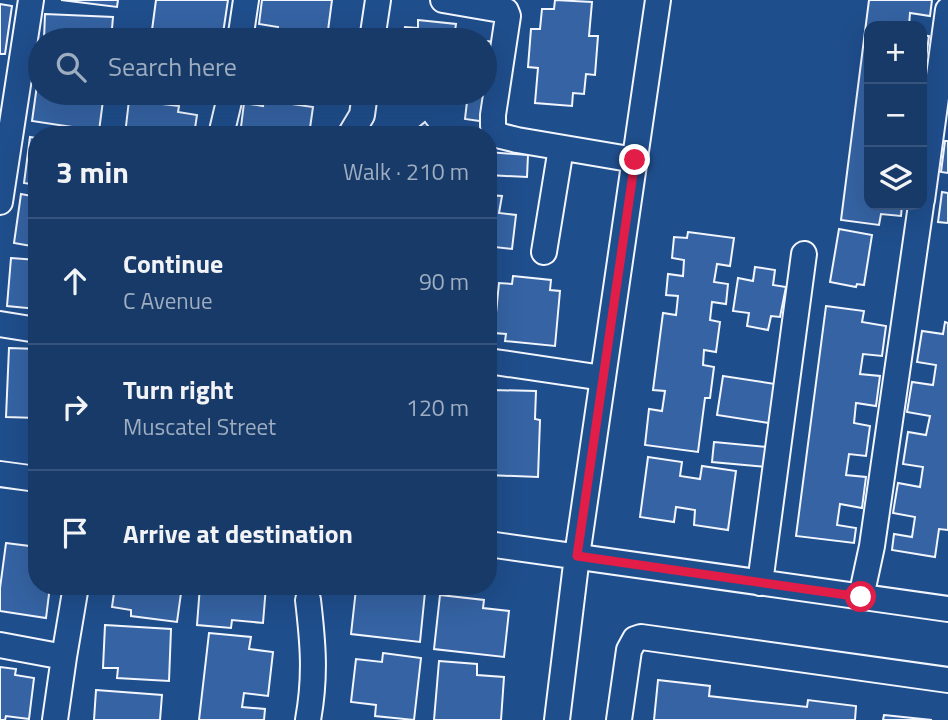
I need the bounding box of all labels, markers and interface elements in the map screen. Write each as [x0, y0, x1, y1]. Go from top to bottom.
map controls [864, 21, 927, 210]
button: + [864, 21, 927, 84]
search box [28, 28, 497, 105]
text: Search here [108, 47, 237, 86]
icon: search [52, 48, 90, 86]
button: − [864, 84, 927, 147]
route end [619, 144, 650, 175]
button: layers [864, 147, 927, 210]
text: 3 min [56, 149, 129, 195]
text: Walk · 210 m [343, 154, 469, 189]
text: Continue [123, 244, 223, 283]
icon: ahead [56, 262, 94, 300]
text: 90 m [419, 264, 469, 299]
text: C Avenue [123, 283, 213, 318]
text: Turn right [123, 370, 234, 409]
icon: right [56, 388, 94, 426]
text: 120 m [406, 390, 469, 425]
text: Muscatel Street [123, 409, 276, 444]
icon: arrive [56, 514, 94, 552]
text: Arrive at destination [123, 514, 353, 553]
route start [845, 581, 876, 612]

